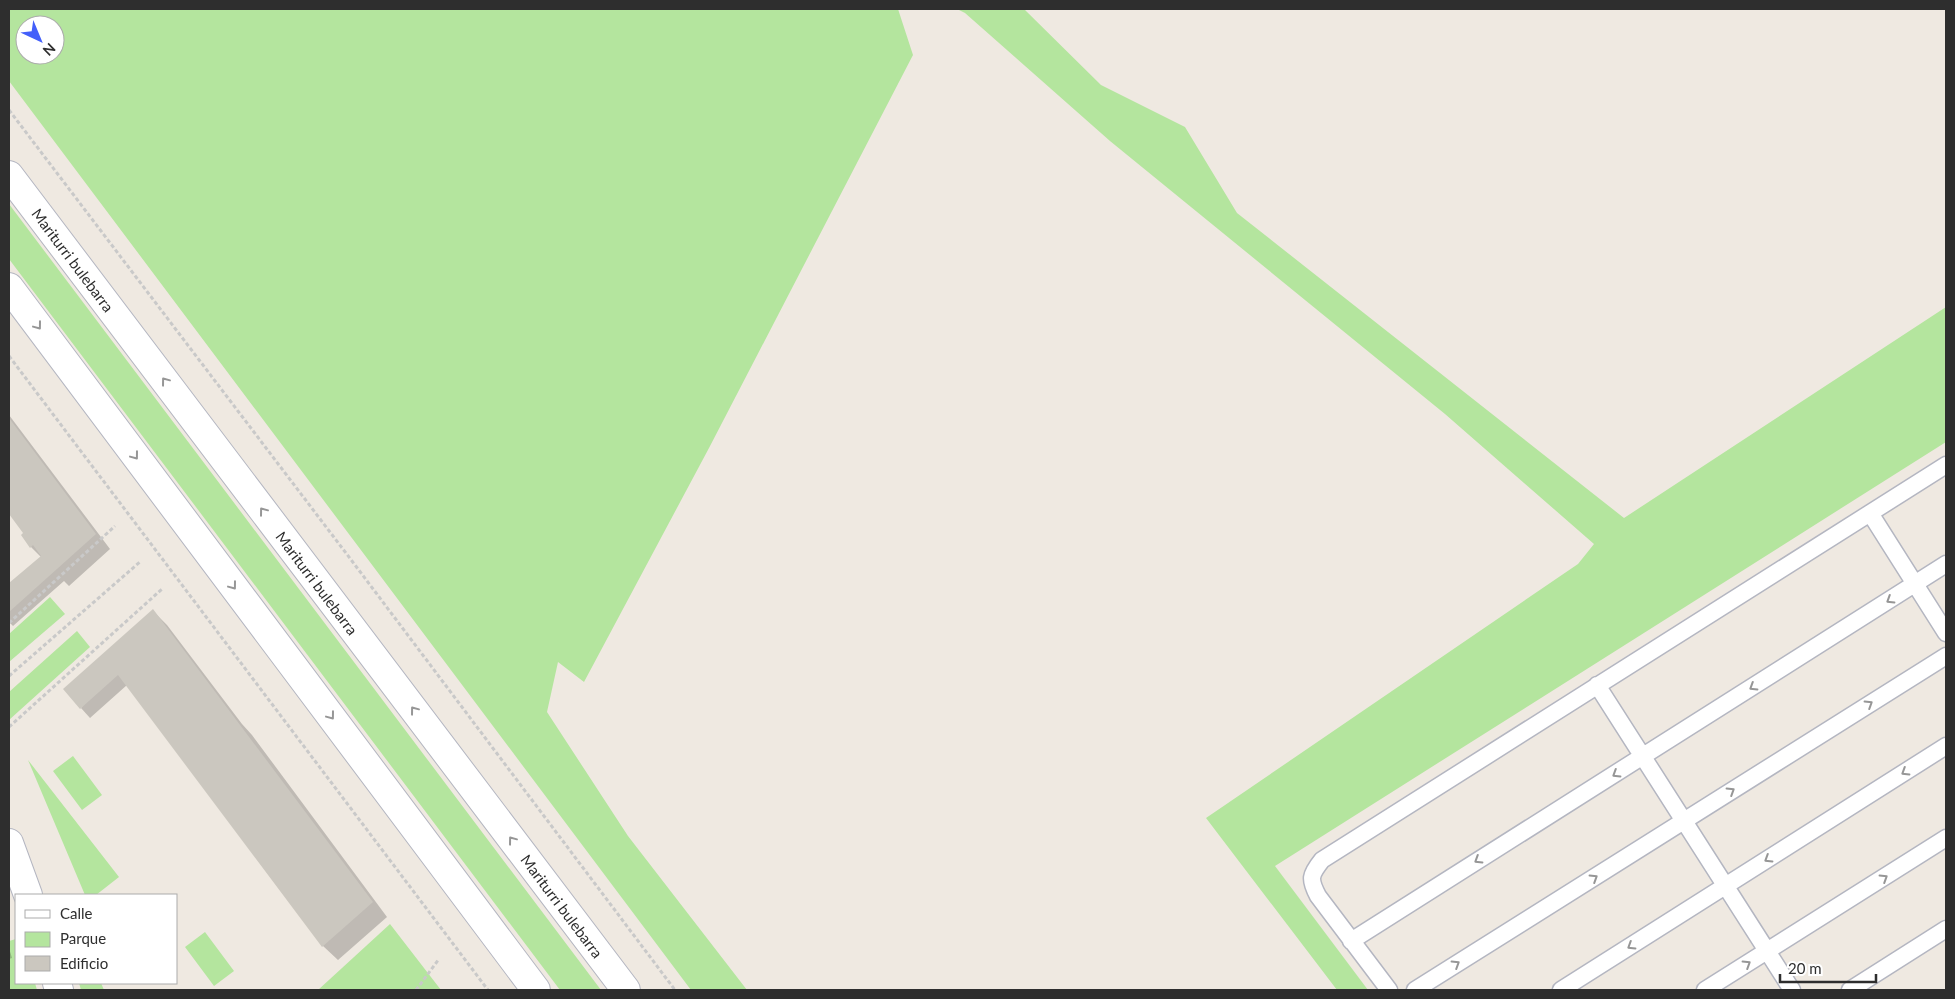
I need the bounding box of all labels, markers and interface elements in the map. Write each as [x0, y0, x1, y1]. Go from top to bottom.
north arrow [15, 15, 65, 65]
text: N [40, 40, 59, 60]
street label: Mariturri bulebarra [28, 205, 118, 315]
one-way arrow [32, 320, 41, 330]
one-way arrow [162, 377, 171, 387]
one-way arrow [130, 450, 138, 459]
one-way arrow [260, 507, 269, 517]
street label: Mariturri bulebarra [272, 528, 362, 638]
one-way arrow [227, 580, 236, 590]
one-way arrow [1887, 594, 1896, 603]
one-way arrow [1749, 680, 1758, 690]
one-way arrow [1863, 701, 1872, 711]
one-way arrow [411, 706, 420, 716]
one-way arrow [325, 710, 333, 719]
one-way arrow [1901, 766, 1911, 775]
one-way arrow [1612, 767, 1621, 777]
one-way arrow [1726, 788, 1735, 797]
one-way arrow [509, 836, 518, 846]
street label: Mariturri bulebarra [517, 851, 607, 961]
one-way arrow [1764, 853, 1773, 862]
one-way arrow [1475, 854, 1484, 864]
one-way arrow [1589, 874, 1598, 884]
one-way arrow [1879, 874, 1888, 884]
legend [15, 894, 178, 984]
text: Calle [60, 904, 93, 922]
text: Parque [60, 929, 106, 947]
one-way arrow [1627, 940, 1636, 949]
scale bar [1780, 952, 1876, 984]
text: Edificio [60, 954, 108, 972]
text: 20 m [1788, 959, 1822, 977]
one-way arrow [1451, 961, 1460, 971]
one-way arrow [1741, 961, 1750, 970]

